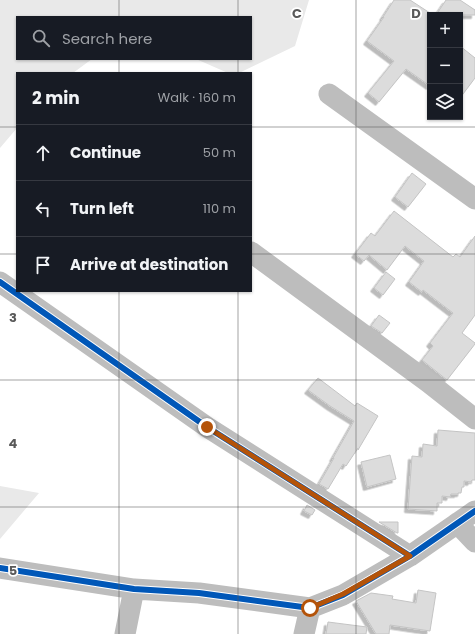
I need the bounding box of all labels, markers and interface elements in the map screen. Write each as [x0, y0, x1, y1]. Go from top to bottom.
text: C [292, 4, 302, 23]
text: D [411, 4, 421, 23]
map controls [427, 12, 463, 120]
button: + [427, 12, 463, 48]
search box [16, 16, 252, 60]
icon: search [30, 27, 52, 49]
text: Search here [62, 28, 152, 49]
button: − [427, 48, 463, 84]
button: layers [427, 84, 463, 120]
text: 2 min [32, 86, 80, 110]
text: Walk · 160 m [157, 88, 236, 107]
icon: ahead [32, 142, 54, 164]
text: Continue [70, 142, 141, 163]
text: 50 m [203, 143, 236, 162]
icon: left [32, 198, 54, 220]
text: Turn left [70, 198, 134, 219]
text: 110 m [203, 199, 236, 218]
icon: arrive [32, 254, 54, 276]
text: Arrive at destination [70, 254, 228, 275]
text: 3 [9, 308, 17, 327]
route end [198, 418, 216, 436]
text: 4 [9, 434, 18, 453]
text: 5 [9, 561, 17, 580]
route start [301, 599, 319, 617]

